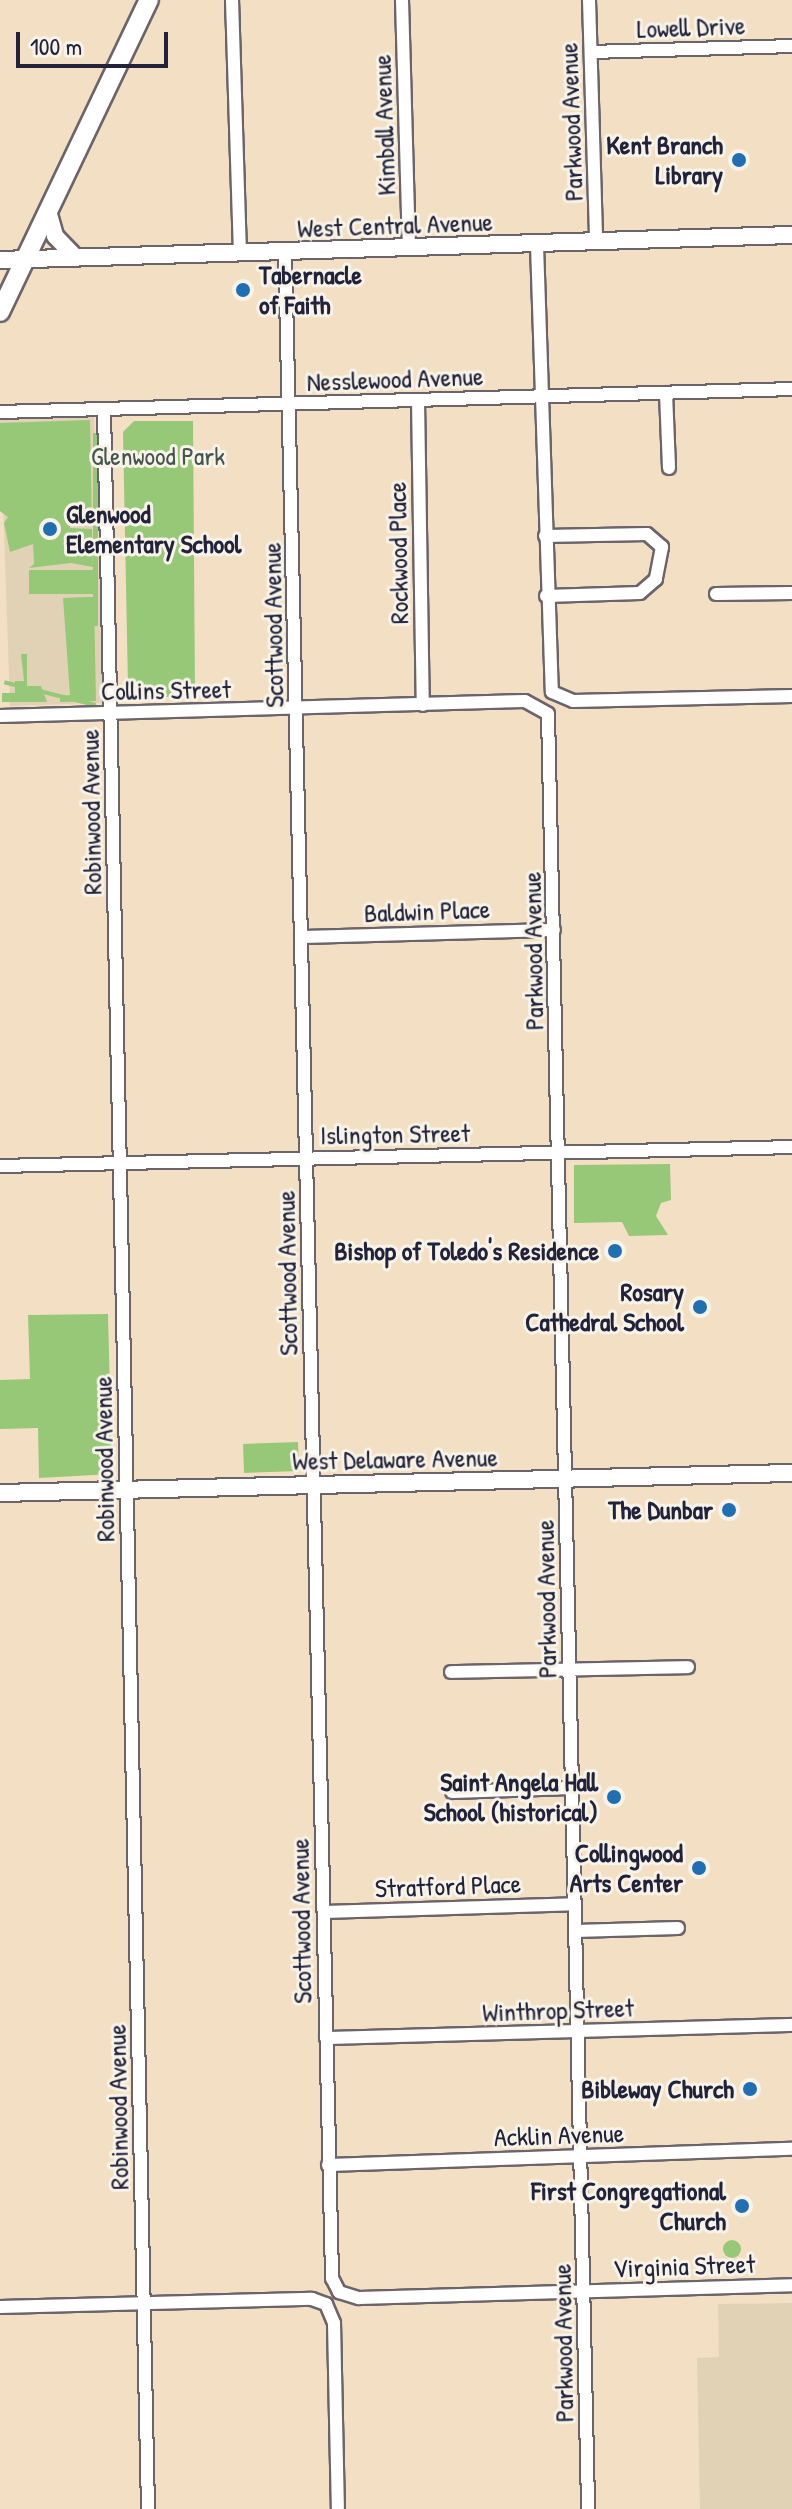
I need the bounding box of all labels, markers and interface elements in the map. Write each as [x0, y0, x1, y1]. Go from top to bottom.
street label: Lowell Drive [636, 10, 746, 44]
scale bar [20, 16, 172, 66]
text: 100 m [30, 30, 82, 62]
street label: Parkwood Avenue [553, 42, 589, 202]
street label: Kimball Avenue [366, 54, 402, 196]
place label: Kent Branch Library [606, 129, 723, 190]
marker: Kent Branch Library [730, 151, 748, 169]
street label: West Central Avenue [297, 206, 493, 244]
place label: Tabernacle of Faith [259, 259, 362, 320]
marker: Tabernacle of Faith [234, 281, 252, 299]
street label: Nesslewood Avenue [306, 360, 484, 398]
park label: Glenwood Park [91, 440, 225, 472]
street label: Rockwood Place [381, 482, 415, 624]
place label: Glenwood Elementary School [66, 498, 241, 560]
marker: Glenwood Elementary School [41, 520, 59, 538]
street label: Scottwood Avenue [256, 542, 290, 708]
street label: Collins Street [101, 673, 231, 707]
street label: Robinwood Avenue [74, 729, 108, 895]
street label: Parkwood Avenue [516, 871, 550, 1031]
street label: Baldwin Place [363, 893, 491, 929]
street label: Islington Street [320, 1117, 470, 1151]
street label: Scottwood Avenue [270, 1190, 304, 1356]
place label: Bishop of Toledo's Residence [334, 1235, 599, 1267]
marker: Bishop of Toledo's Residence [606, 1242, 624, 1260]
place label: Rosary Cathedral School [525, 1276, 684, 1338]
marker: Rosary Cathedral School [691, 1298, 709, 1316]
street label: Robinwood Avenue [87, 1376, 121, 1542]
street label: West Delaware Avenue [292, 1442, 498, 1476]
place label: The Dunbar [608, 1494, 713, 1526]
marker: The Dunbar [720, 1501, 738, 1519]
street label: Parkwood Avenue [529, 1519, 563, 1679]
place label: Saint Angela Hall School (historical) [424, 1766, 598, 1828]
marker: Saint Angela Hall School (historical) [605, 1788, 623, 1806]
place label: Collingwood Arts Center [570, 1837, 683, 1898]
street label: Scottwood Avenue [284, 1838, 318, 2004]
marker: Collingwood Arts Center [690, 1859, 708, 1877]
street label: Stratford Place [374, 1868, 522, 1904]
street label: Winthrop Street [482, 1992, 634, 2028]
street label: Robinwood Avenue [101, 2024, 135, 2190]
place label: Bibleway Church [581, 2073, 734, 2105]
marker: Bibleway Church [741, 2080, 759, 2098]
street label: Acklin Avenue [494, 2117, 624, 2153]
place label: First Congregational Church [531, 2175, 726, 2236]
marker: First Congregational Church [733, 2197, 751, 2215]
street label: Virginia Street [612, 2248, 756, 2284]
street label: Parkwood Avenue [546, 2263, 580, 2423]

